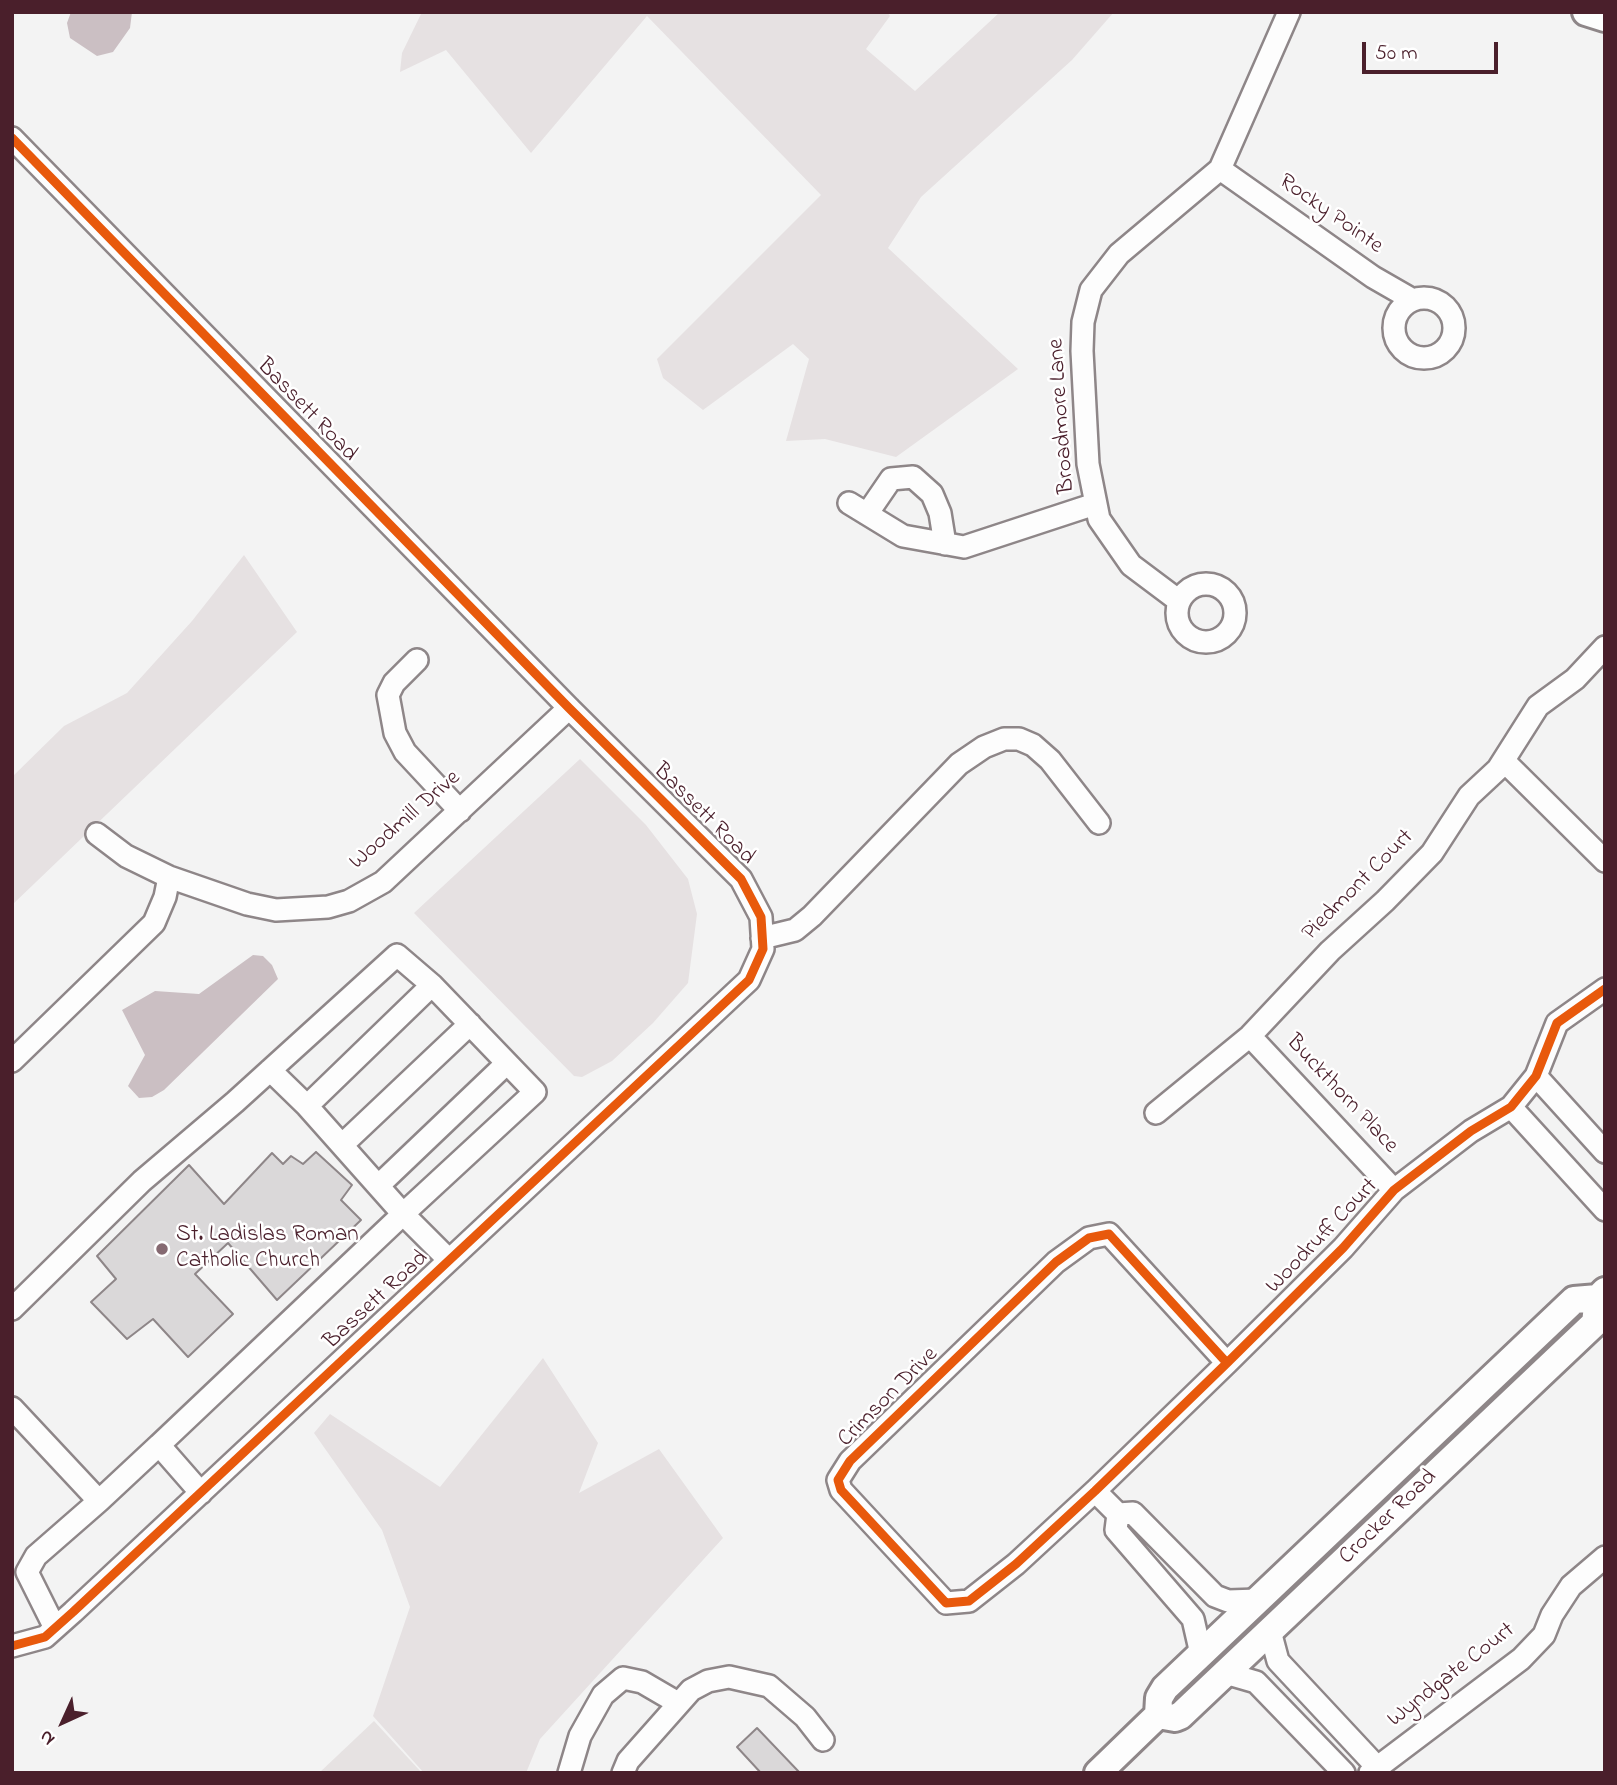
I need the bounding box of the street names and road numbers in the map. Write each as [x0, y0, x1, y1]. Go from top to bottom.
street label: Rocky Pointe [1273, 169, 1387, 261]
street label: Broadmore Lane [1044, 337, 1082, 495]
street label: Bassett Road [250, 354, 362, 468]
street label: Bassett Road [646, 758, 760, 872]
street label: Woodmill Drive [345, 765, 467, 877]
street label: Piedmont Court [1297, 824, 1421, 948]
street label: Buckthorn Place [1279, 1030, 1403, 1160]
street label: Woodruff Court [1261, 1174, 1385, 1300]
street label: Bassett Road [319, 1246, 435, 1356]
street label: Crimson Drive [833, 1342, 945, 1454]
street label: Crocker Road [1334, 1465, 1444, 1571]
street label: Wyndgate Court [1383, 1618, 1521, 1734]

